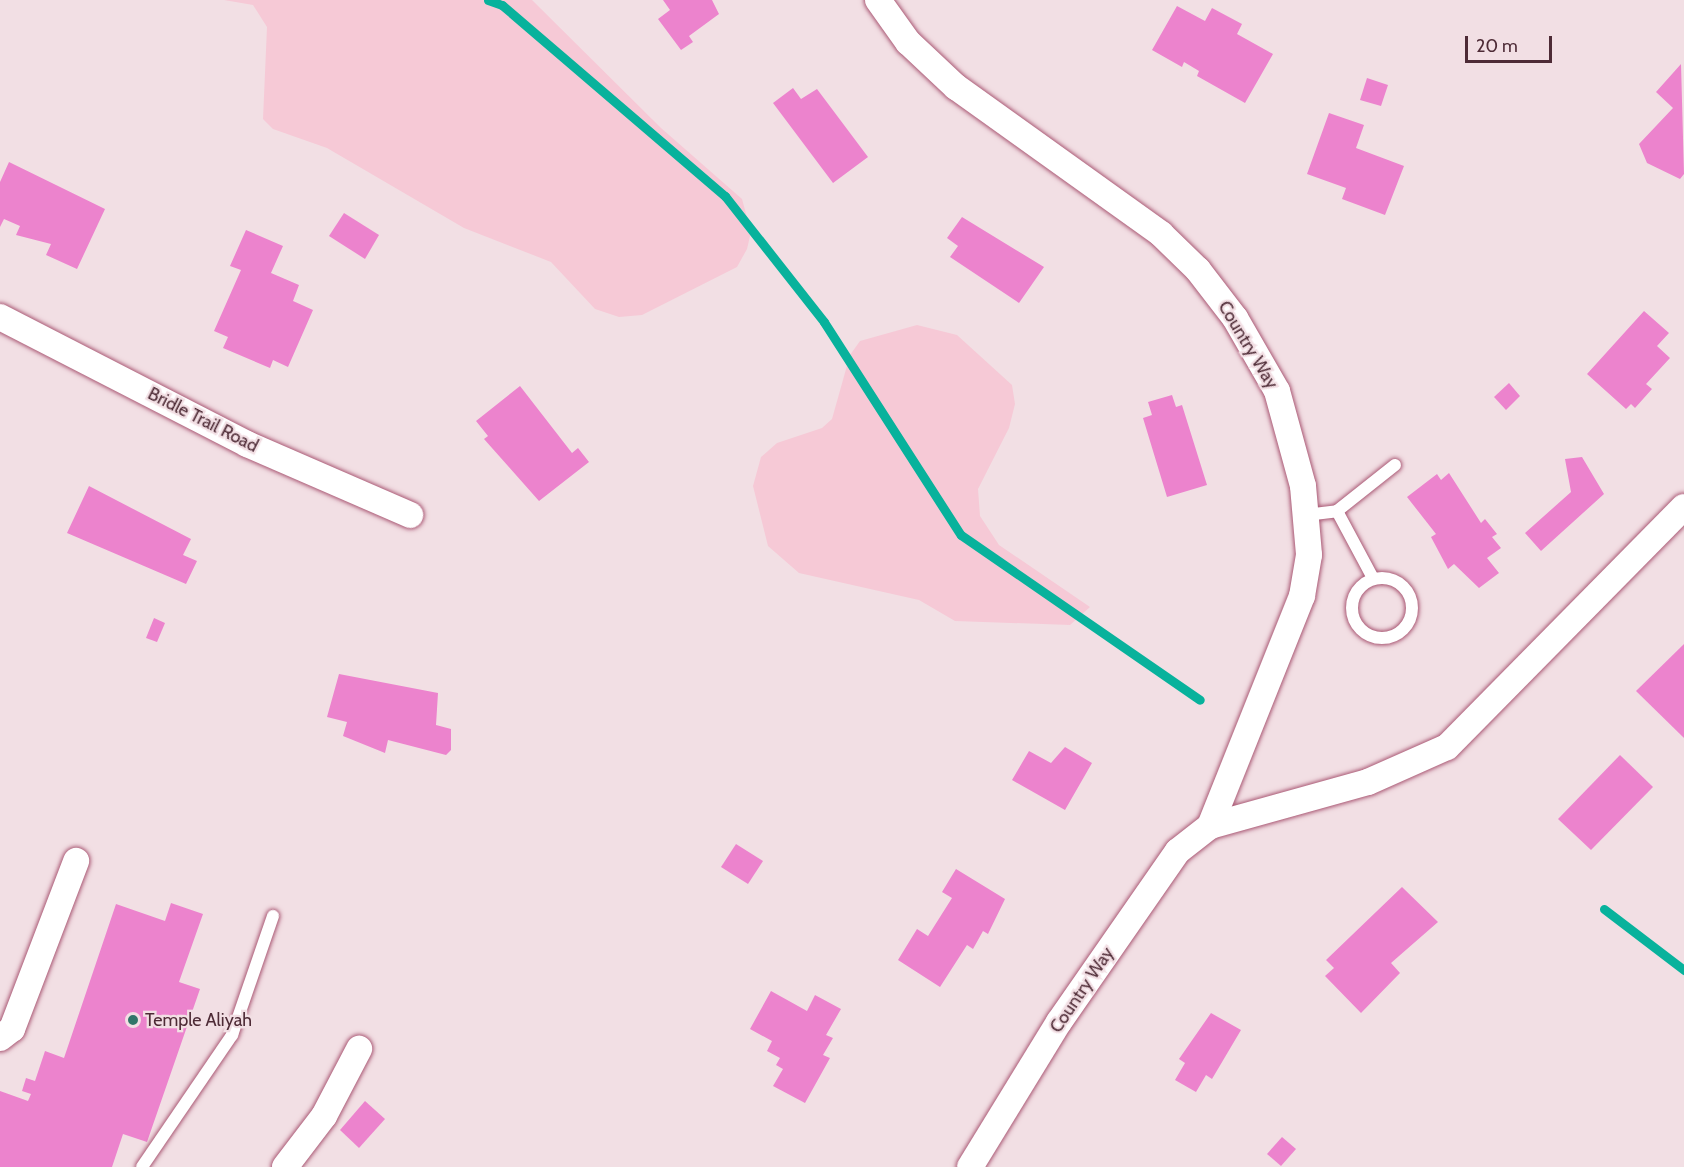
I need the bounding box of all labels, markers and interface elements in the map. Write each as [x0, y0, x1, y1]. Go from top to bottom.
scale bar [1468, 24, 1555, 62]
text: 20 m [1476, 35, 1518, 57]
street label: Country Way [1213, 297, 1283, 393]
street label: Bridle Trail Road [144, 383, 262, 457]
street label: Country Way [1045, 943, 1119, 1037]
place label: Temple Aliyah [145, 1009, 252, 1031]
marker: Temple Aliyah [126, 1013, 140, 1027]

